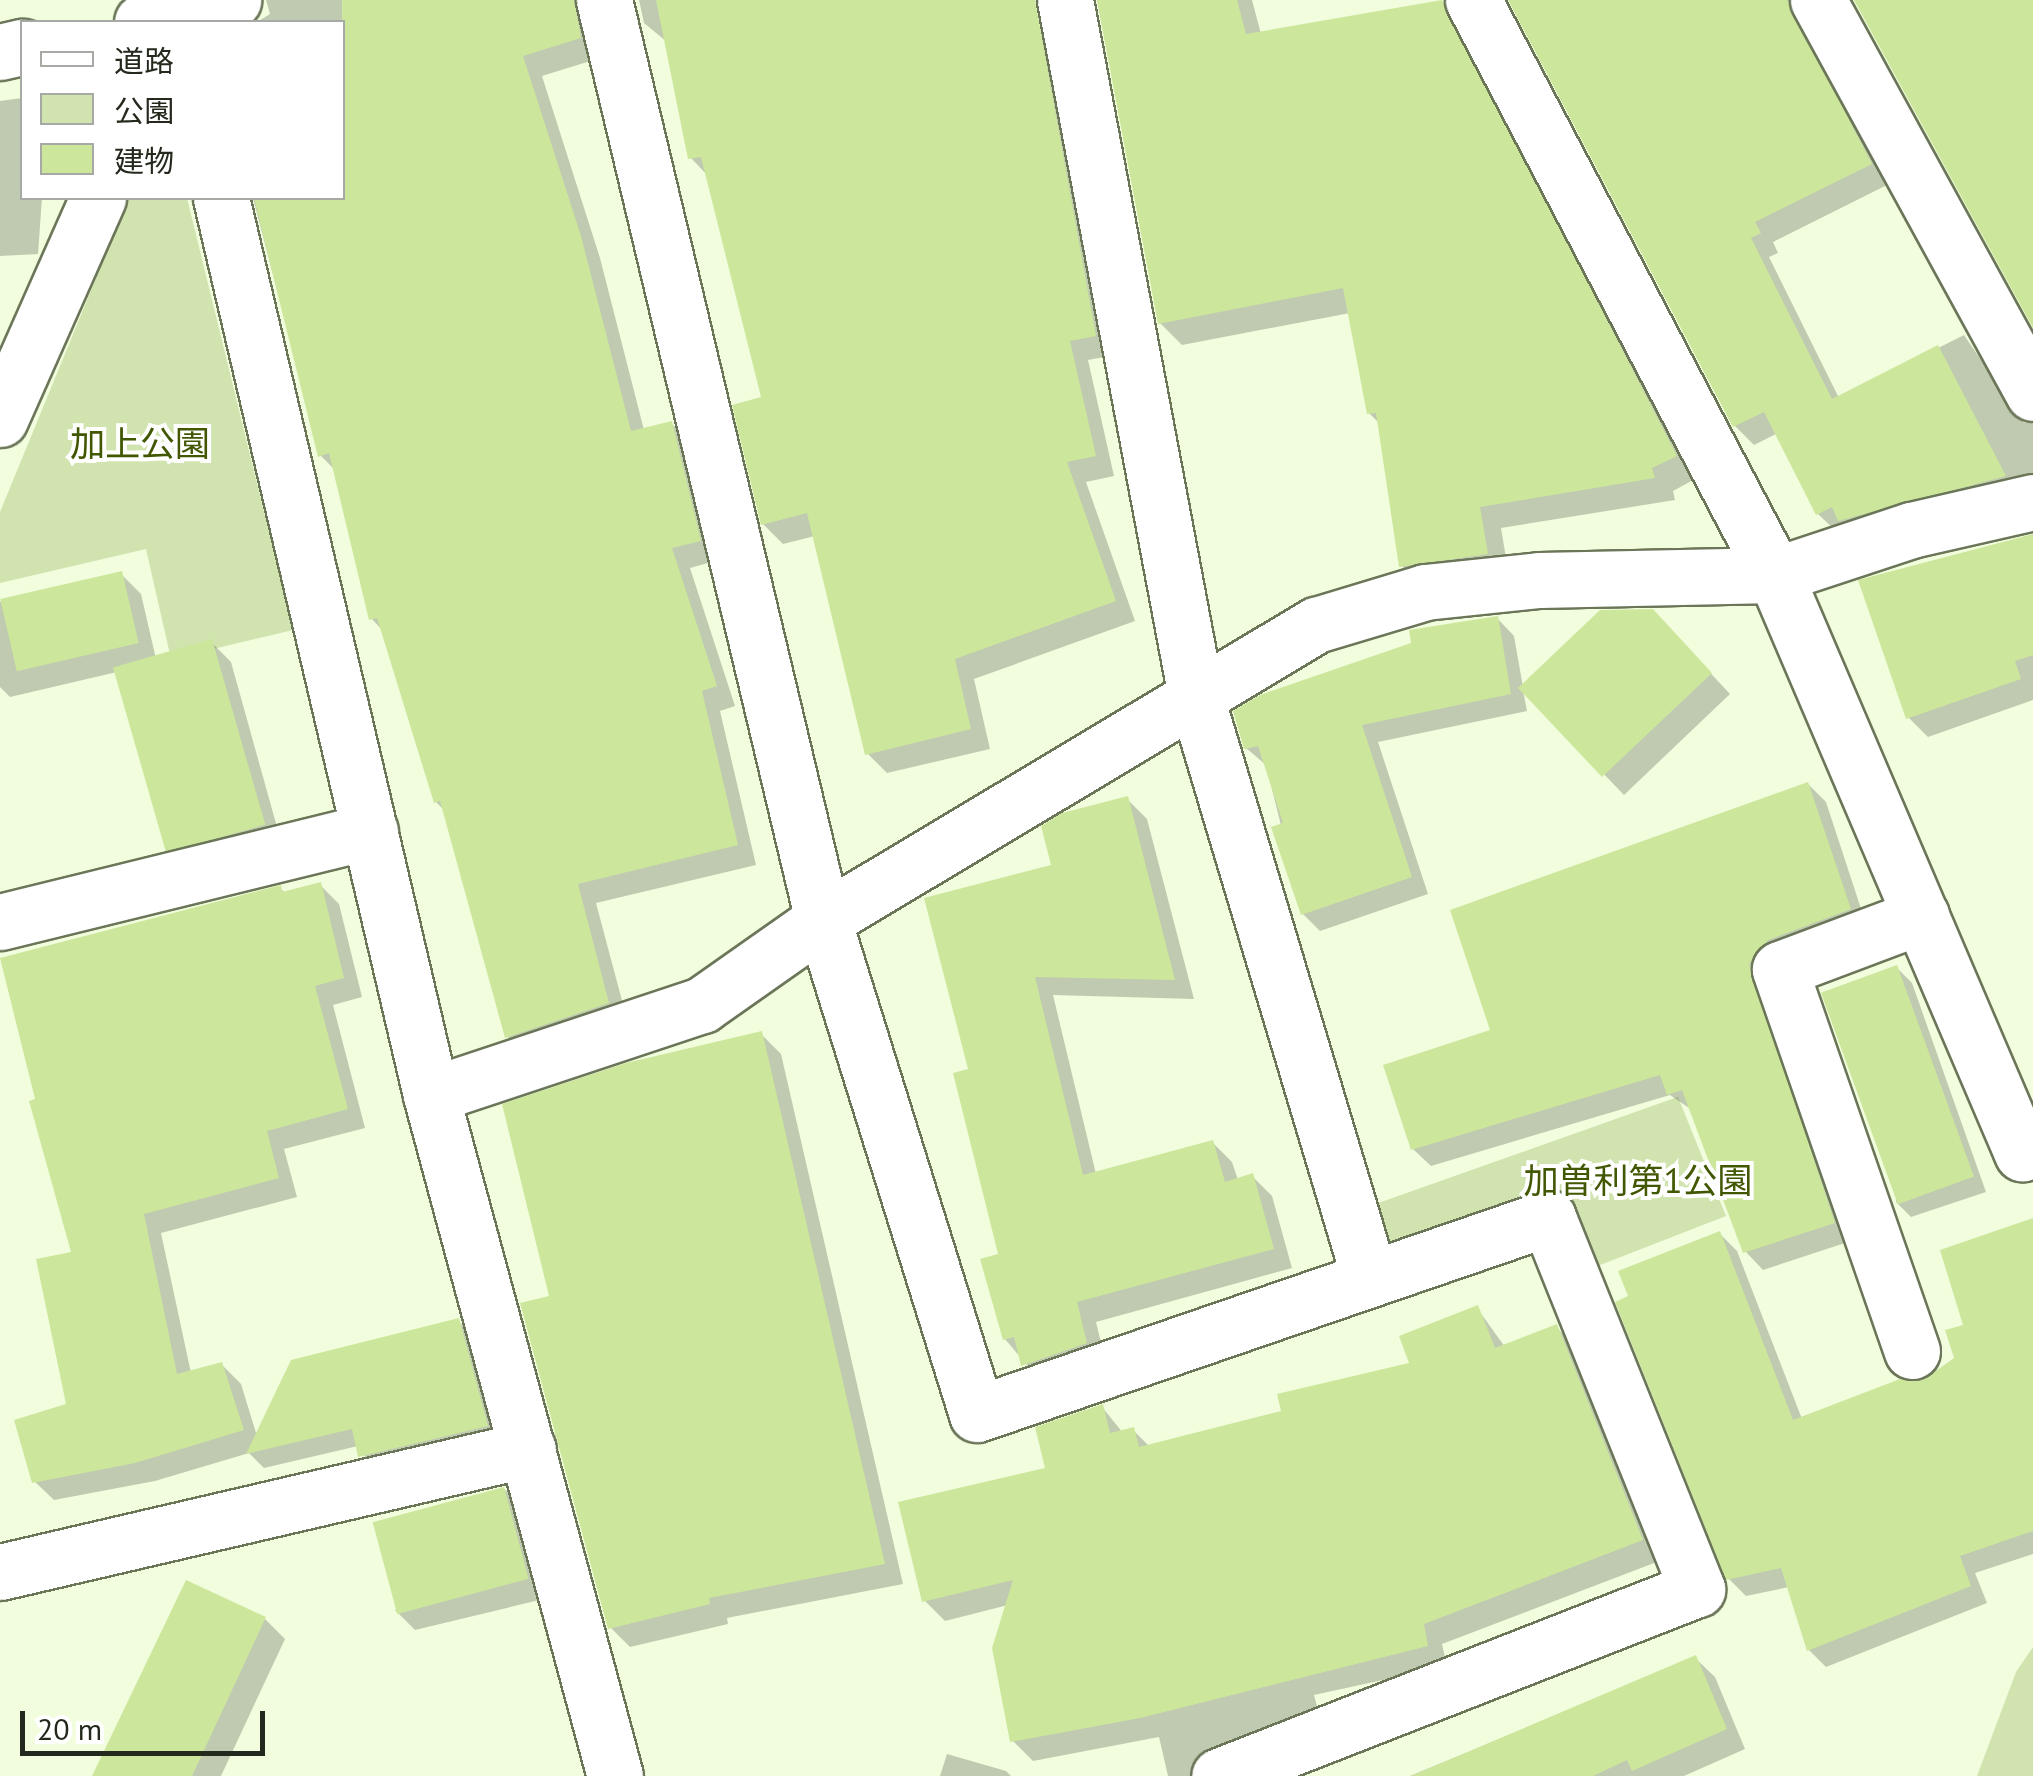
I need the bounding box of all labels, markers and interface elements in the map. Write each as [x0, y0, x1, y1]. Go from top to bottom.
legend [20, 20, 345, 200]
text: 道路 [114, 41, 174, 80]
text: 公園 [114, 91, 174, 130]
text: 建物 [114, 141, 174, 180]
park label: 加上公園 [70, 422, 210, 464]
park label: 加曽利第1公園 [1523, 1159, 1753, 1201]
scale bar [25, 1691, 270, 1753]
text: 20 m [37, 1709, 102, 1748]

